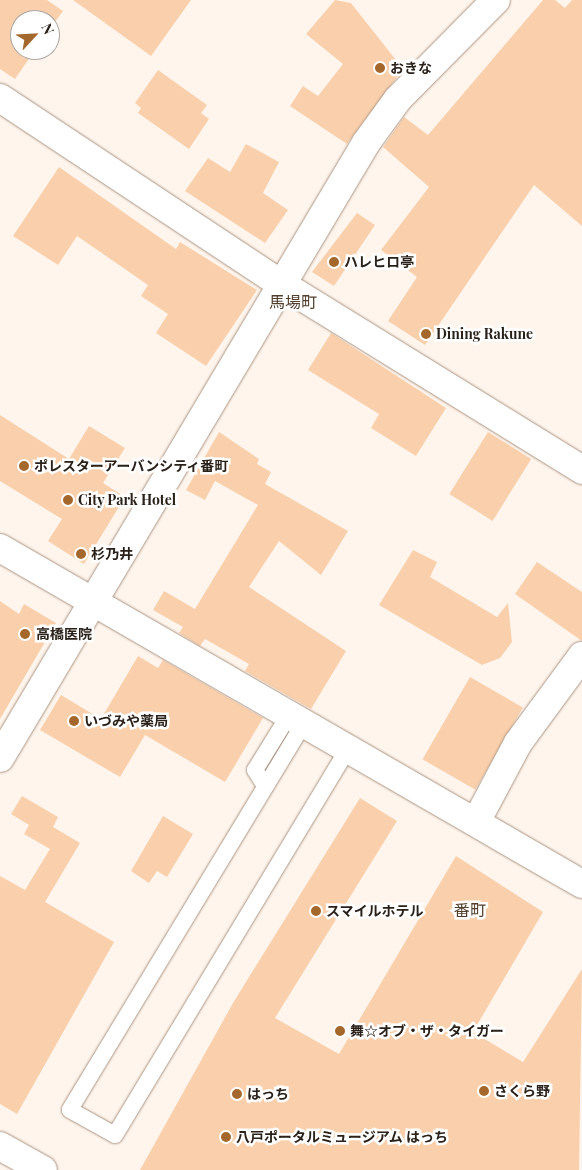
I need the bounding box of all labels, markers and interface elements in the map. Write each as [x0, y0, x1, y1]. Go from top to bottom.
north arrow [10, 10, 60, 60]
text: N [37, 20, 59, 37]
place label: おきな [390, 60, 432, 76]
marker: おきな [374, 62, 386, 74]
place label: ハレヒロ亭 [344, 254, 414, 270]
marker: ハレヒロ亭 [328, 256, 340, 268]
district label: 馬場町 [269, 292, 317, 312]
place label: Dining Rakune [436, 326, 533, 342]
marker: Dining Rakune [420, 328, 432, 340]
place label: ポレスターアーバンシティ番町 [34, 458, 229, 474]
marker: ポレスターアーバンシティ番町 [18, 460, 30, 472]
place label: City Park Hotel [78, 492, 177, 508]
marker: City Park Hotel [62, 494, 74, 506]
place label: 杉乃井 [91, 546, 133, 562]
marker: 杉乃井 [75, 548, 87, 560]
place label: 高橋医院 [36, 626, 92, 642]
marker: 高橋医院 [18, 627, 32, 641]
place label: いづみや薬局 [84, 713, 168, 729]
marker: いづみや薬局 [68, 715, 80, 727]
district label: 番町 [454, 900, 486, 920]
place label: スマイルホテル [326, 903, 424, 919]
marker: スマイルホテル [310, 905, 322, 917]
place label: 舞☆オブ・ザ・タイガー [350, 1023, 504, 1039]
marker: 舞☆オブ・ザ・タイガー [334, 1025, 346, 1037]
place label: さくら野 [494, 1083, 550, 1099]
marker: さくら野 [478, 1085, 490, 1097]
place label: はっち [247, 1086, 289, 1102]
marker: はっち [231, 1088, 243, 1100]
place label: 八戸ポータルミュージアム はっち [236, 1129, 449, 1145]
marker: 八戸ポータルミュージアム はっち [220, 1131, 232, 1143]

